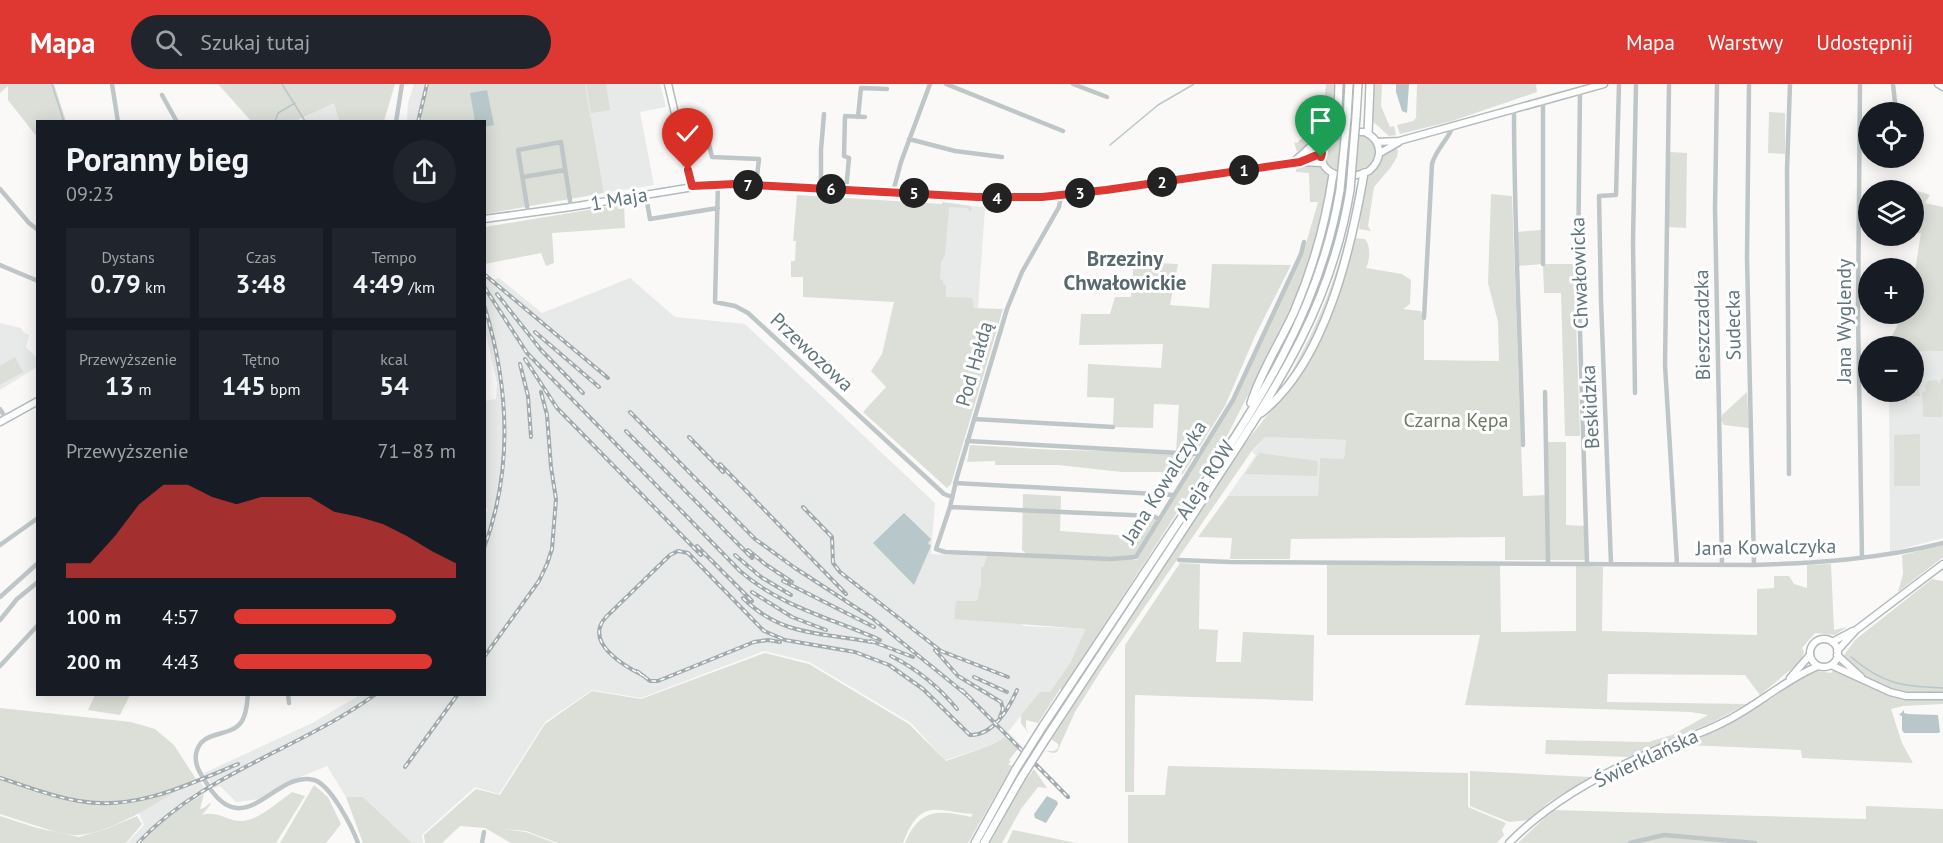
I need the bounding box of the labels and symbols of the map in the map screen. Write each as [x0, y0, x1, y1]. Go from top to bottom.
pin [1295, 95, 1346, 157]
pin [662, 108, 713, 170]
pin: 1 [1229, 155, 1259, 185]
pin: 2 [1147, 167, 1177, 197]
pin: 7 [733, 170, 763, 200]
pin: 6 [816, 174, 846, 204]
pin: 5 [899, 178, 929, 208]
pin: 3 [1065, 178, 1095, 208]
street label: 1 Maja [589, 181, 649, 217]
pin: 4 [982, 183, 1012, 213]
street label: Chwałowicka [1564, 217, 1594, 329]
district label: Brzeziny Chwałowickie [1063, 245, 1187, 296]
street label: Jana Wyglendy [1831, 258, 1857, 384]
street label: Bieszczadzka [1688, 269, 1716, 381]
street label: Sudecka [1719, 289, 1747, 361]
street label: Przewozowa [765, 307, 859, 397]
street label: Pod Hałdą [949, 318, 999, 409]
street label: Beskidzka [1575, 364, 1605, 450]
park label: Czarna Kępa [1404, 407, 1508, 433]
street label: Jana Kowalczyka [1115, 416, 1212, 549]
street label: Aleja ROW [1170, 435, 1240, 524]
street label: Jana Kowalczyka [1695, 533, 1836, 561]
street label: Świerklańska [1590, 723, 1702, 793]

